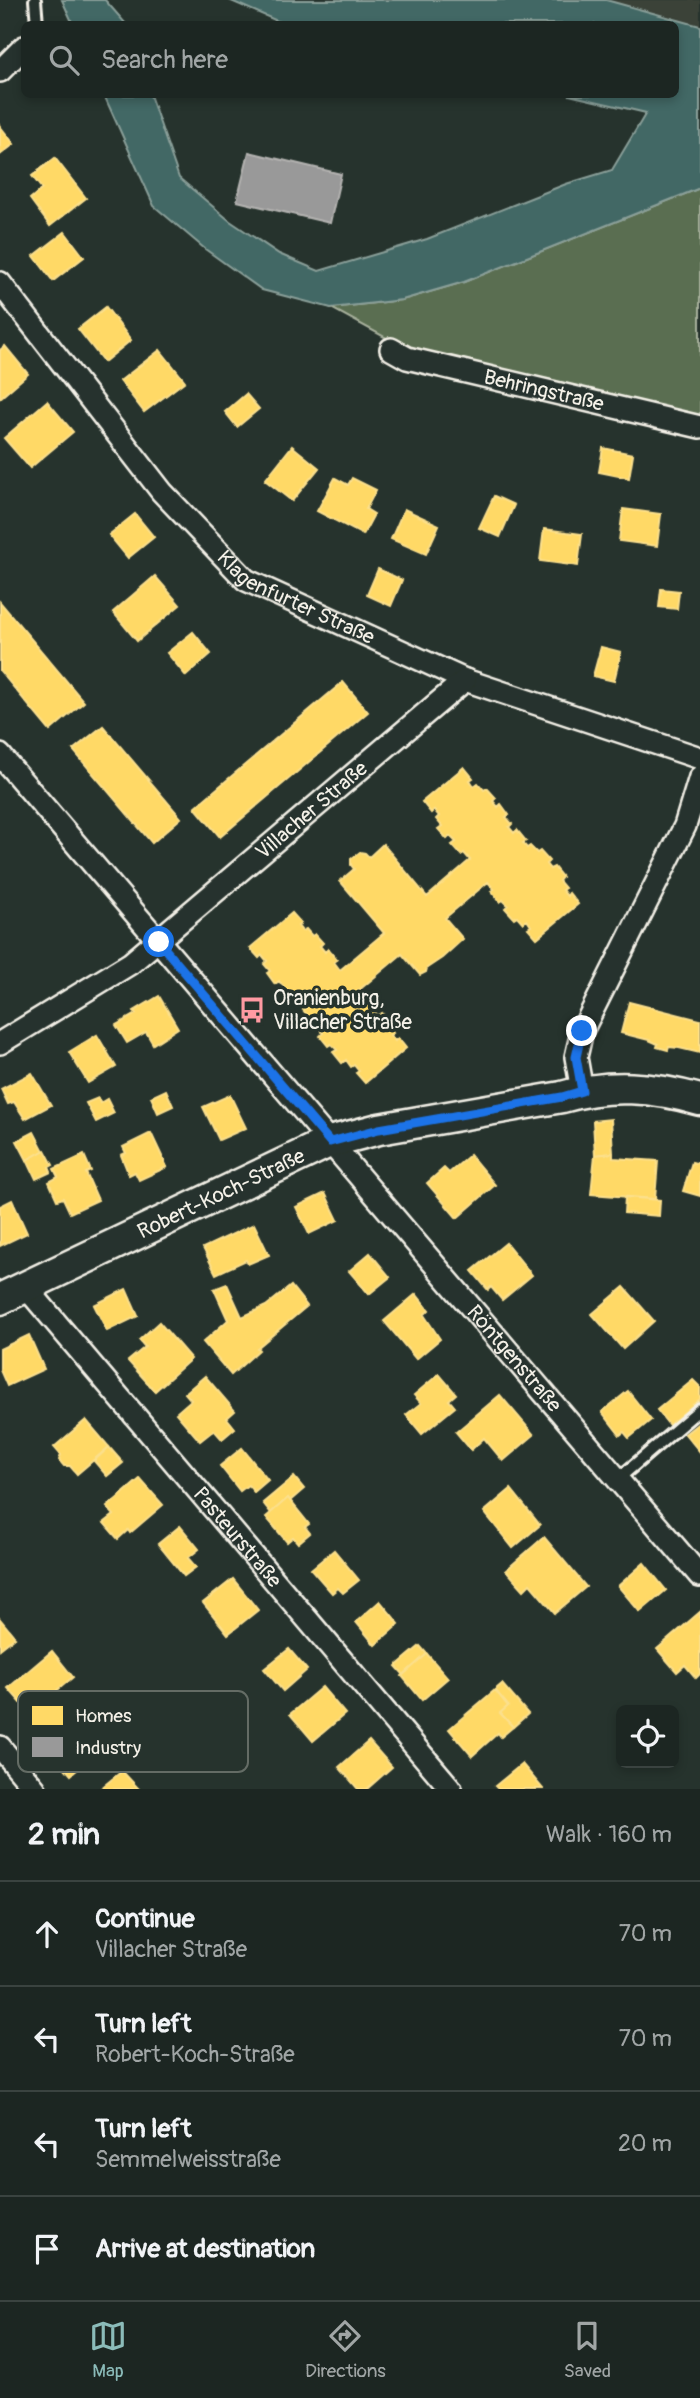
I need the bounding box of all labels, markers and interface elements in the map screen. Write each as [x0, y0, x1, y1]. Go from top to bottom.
search box [21, 21, 679, 98]
icon: search [45, 41, 83, 79]
text: Search here [101, 44, 228, 76]
street label: Behringstraße [481, 363, 607, 418]
street label: Klagenfurter Straße [211, 544, 380, 651]
street label: Villacher Straße [250, 755, 374, 865]
route start [143, 926, 174, 957]
place label: Oranienburg, Villacher Straße [273, 985, 412, 1036]
bus stop icon: Oranienburg, Villacher Straße [237, 995, 267, 1025]
route end [566, 1015, 597, 1046]
street label: Robert-Koch-Straße [133, 1142, 310, 1245]
street label: Röntgenstraße [461, 1299, 568, 1418]
street label: Pasteurstraße [187, 1481, 288, 1593]
legend [18, 1691, 248, 1772]
text: Homes [75, 1704, 132, 1728]
map controls [616, 1705, 679, 1768]
button: locate [616, 1705, 679, 1768]
text: Industry [75, 1736, 141, 1760]
text: 2 min [28, 1816, 100, 1853]
text: Walk · 160 m [546, 1820, 672, 1849]
text: Continue [95, 1903, 195, 1935]
icon: ahead [28, 1915, 66, 1953]
text: 70 m [619, 1919, 672, 1948]
text: Villacher Straße [95, 1935, 247, 1964]
text: Turn left [95, 2008, 191, 2040]
icon: left [28, 2020, 66, 2058]
text: 70 m [619, 2024, 672, 2053]
text: Robert-Koch-Straße [95, 2040, 295, 2069]
text: Turn left [95, 2113, 191, 2145]
icon: left [28, 2125, 66, 2163]
text: 20 m [618, 2129, 672, 2158]
text: Semmelweisstraße [95, 2145, 281, 2174]
icon: arrive [28, 2230, 66, 2268]
text: Arrive at destination [95, 2233, 315, 2265]
tab: Map [89, 2317, 127, 2383]
tab: Directions [305, 2317, 386, 2383]
tab: Saved [564, 2317, 611, 2383]

